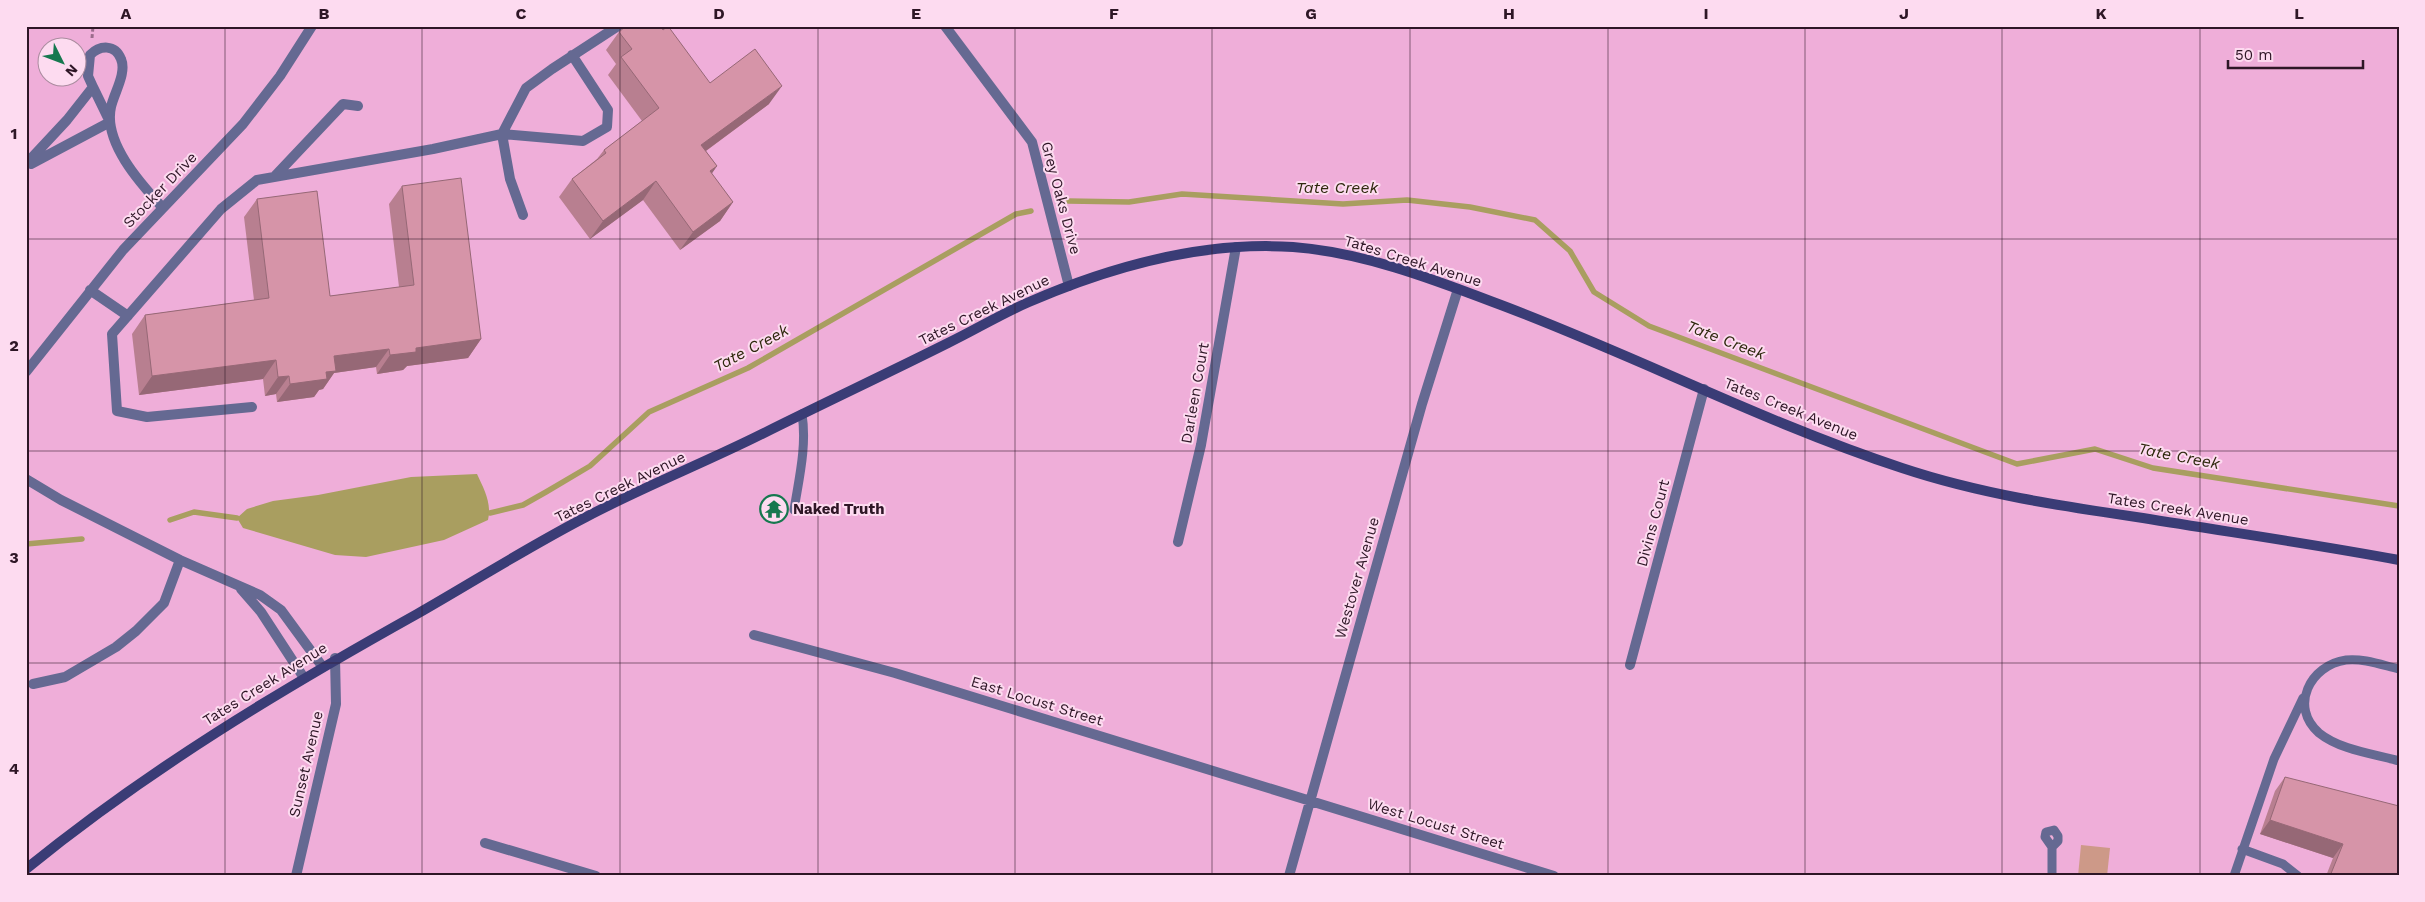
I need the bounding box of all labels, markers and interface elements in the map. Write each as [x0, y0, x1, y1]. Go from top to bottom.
text: A [121, 4, 132, 23]
text: B [319, 4, 330, 23]
text: C [516, 4, 527, 23]
text: D [713, 4, 725, 23]
text: E [911, 4, 921, 23]
text: F [1109, 4, 1119, 23]
text: G [1305, 4, 1317, 23]
text: H [1503, 4, 1515, 23]
text: I [1703, 4, 1709, 23]
text: J [1899, 4, 1909, 23]
text: K [2095, 4, 2107, 23]
text: L [2294, 4, 2304, 23]
north arrow [38, 38, 88, 88]
scale bar [2228, 38, 2362, 70]
text: 50 m [2235, 46, 2272, 64]
text: N [62, 61, 81, 80]
text: 1 [11, 124, 17, 143]
street label: Grey Oaks Drive [1037, 140, 1085, 256]
street label: Stocker Drive [119, 148, 201, 232]
water label: Tate Creek [1296, 178, 1380, 197]
street label: Tates Creek Avenue [1342, 232, 1484, 290]
street label: Tates Creek Avenue [916, 271, 1052, 349]
water label: Tate Creek [1684, 316, 1769, 364]
water label: Tate Creek [710, 320, 793, 376]
text: 2 [9, 336, 19, 355]
street label: Darleen Court [1177, 340, 1213, 445]
street label: Tates Creek Avenue [1721, 374, 1861, 444]
water label: Tate Creek [2137, 439, 2223, 473]
street label: Tates Creek Avenue [552, 448, 688, 526]
street label: Divins Court [1633, 477, 1673, 568]
street label: Tates Creek Avenue [2106, 489, 2250, 529]
temple icon: Naked Truth [759, 494, 789, 524]
place label: Naked Truth [793, 500, 884, 518]
street label: Westover Avenue [1331, 515, 1383, 641]
text: 3 [9, 548, 19, 567]
street label: Tates Creek Avenue [200, 638, 330, 730]
street label: East Locust Street [969, 672, 1106, 730]
street label: Sunset Avenue [285, 709, 327, 819]
text: 4 [9, 759, 19, 778]
street label: West Locust Street [1366, 795, 1507, 854]

